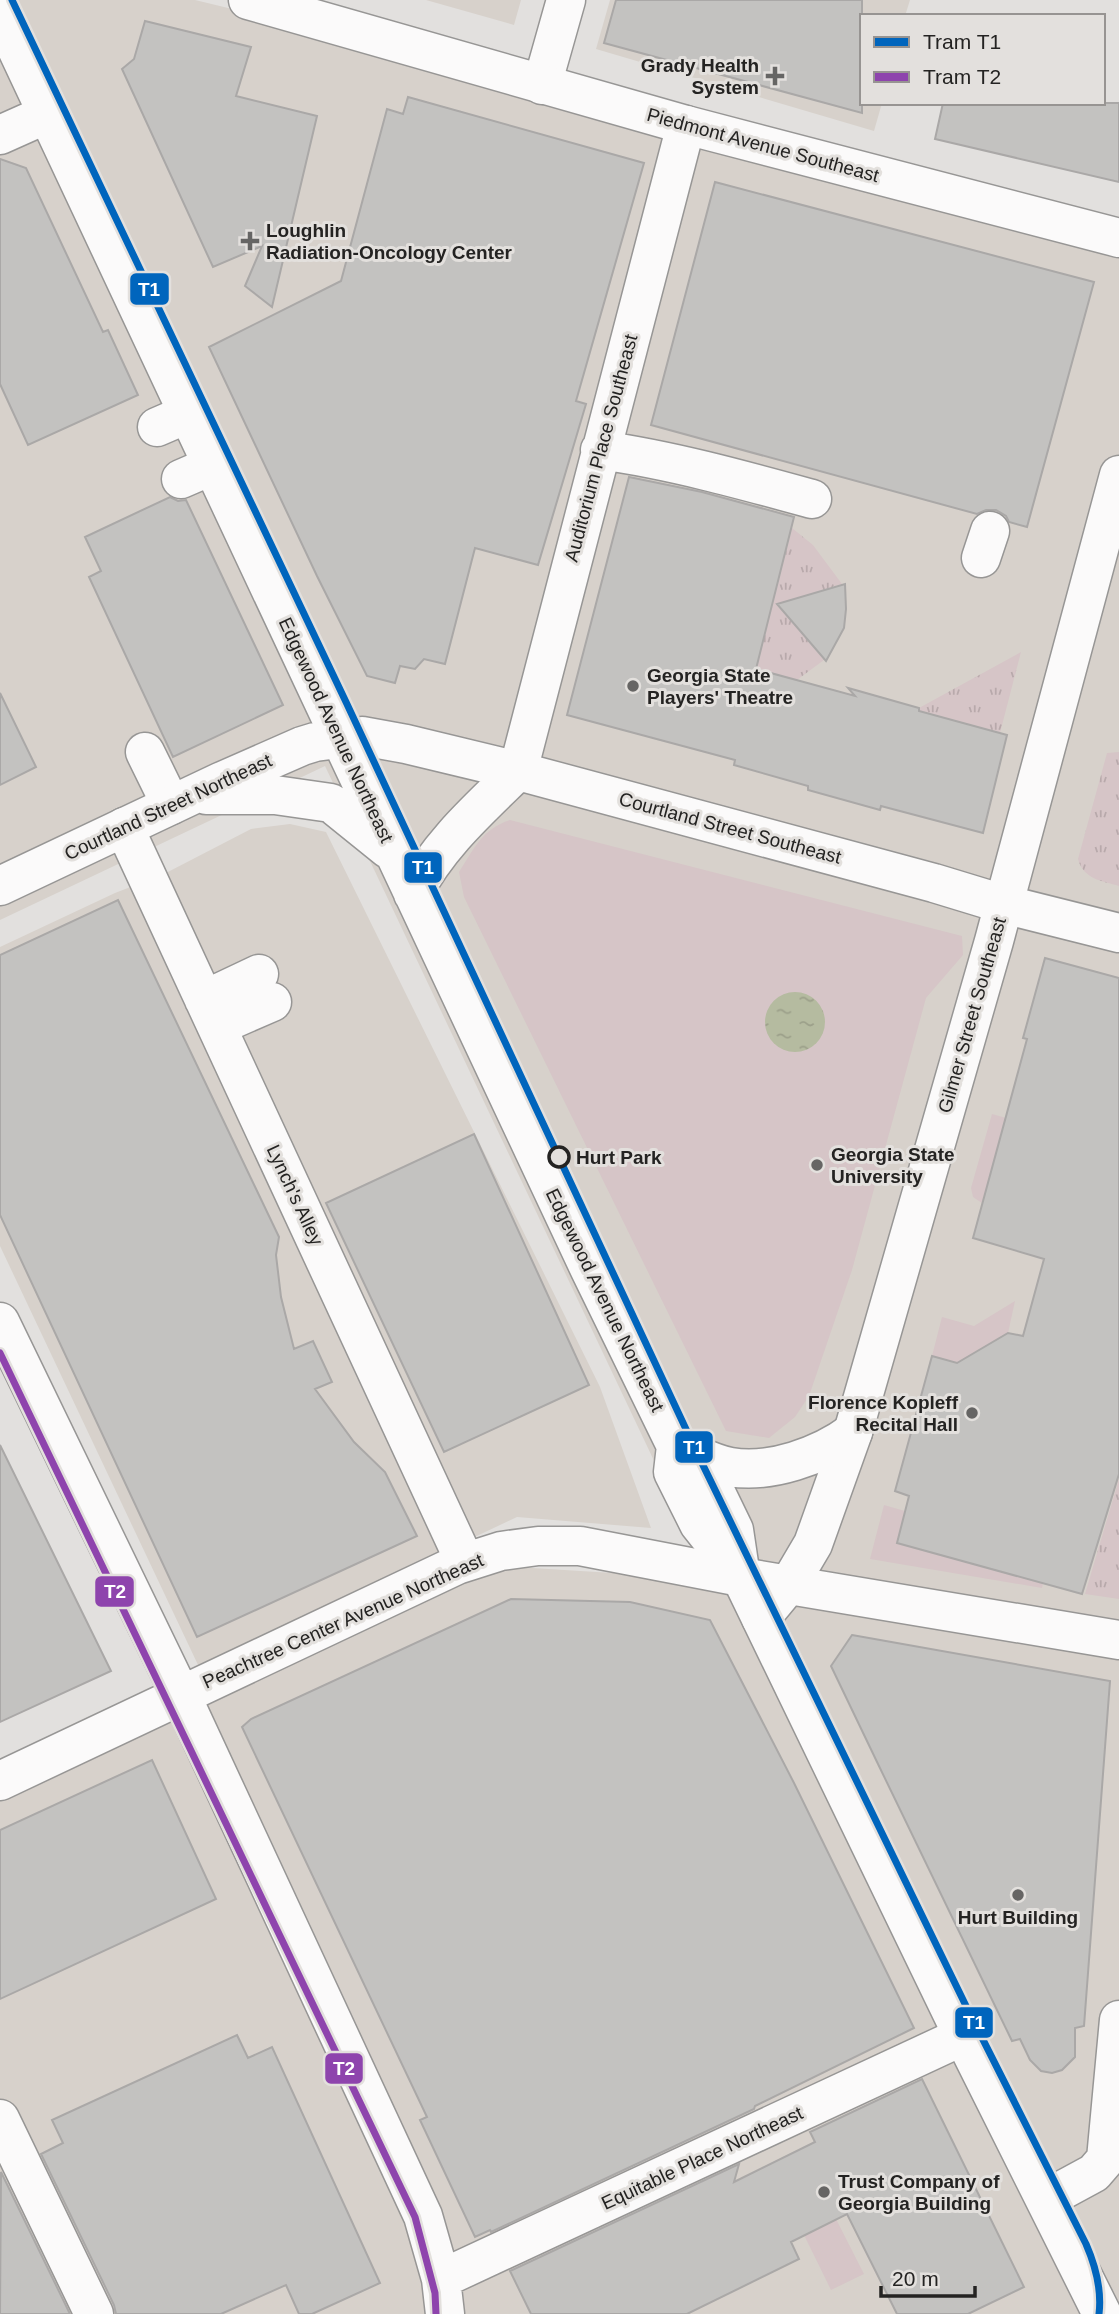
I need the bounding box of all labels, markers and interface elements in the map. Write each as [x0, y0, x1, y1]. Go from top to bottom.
legend [860, 14, 1105, 105]
text: Tram T1 [923, 30, 1001, 53]
place label: Grady Health System [641, 55, 759, 98]
text: Tram T2 [923, 65, 1001, 88]
marker: Grady Health System [765, 66, 785, 86]
street label: Piedmont Avenue Southeast [645, 104, 882, 186]
place label: Loughlin Radiation-Oncology Center [266, 220, 513, 263]
marker: Loughlin Radiation-Oncology Center [240, 231, 260, 251]
line badge: T1 [129, 272, 170, 306]
text: T1 [138, 279, 161, 300]
street label: Auditorium Place Southeast [561, 331, 642, 564]
street label: Edgewood Avenue Northeast [275, 614, 398, 846]
place label: Georgia State Players' Theatre [647, 665, 793, 708]
marker: Georgia State Players' Theatre [625, 678, 641, 694]
street label: Courtland Street Northeast [61, 749, 276, 864]
street label: Courtland Street Southeast [617, 788, 844, 868]
line badge: T1 [403, 851, 443, 884]
text: T1 [412, 857, 435, 878]
street label: Gilmer Street Southeast [934, 914, 1010, 1115]
street label: Lynch's Alley [263, 1141, 328, 1249]
place label: Georgia State University [831, 1144, 955, 1187]
marker: Hurt Park [548, 1146, 570, 1168]
place label: Hurt Park [576, 1147, 662, 1168]
marker: Georgia State University [809, 1157, 825, 1173]
street label: Edgewood Avenue Northeast [542, 1185, 669, 1416]
place label: Florence Kopleff Recital Hall [808, 1392, 959, 1435]
marker: Florence Kopleff Recital Hall [964, 1405, 980, 1421]
line badge: T1 [674, 1430, 714, 1464]
text: T1 [683, 1437, 706, 1458]
street label: Peachtree Center Avenue Northeast [199, 1549, 487, 1693]
line badge: T2 [94, 1575, 135, 1608]
text: T2 [104, 1581, 126, 1602]
marker: Hurt Building [1010, 1887, 1026, 1903]
place label: Hurt Building [958, 1907, 1078, 1928]
line badge: T1 [954, 2006, 994, 2039]
text: T1 [963, 2012, 986, 2033]
line badge: T2 [324, 2052, 364, 2085]
text: T2 [333, 2058, 355, 2079]
street label: Equitable Place Northeast [598, 2102, 807, 2214]
place label: Trust Company of Georgia Building [838, 2171, 1000, 2214]
marker: Trust Company of Georgia Building [816, 2184, 832, 2200]
scale bar [881, 2254, 976, 2298]
text: 20 m [892, 2267, 939, 2290]

